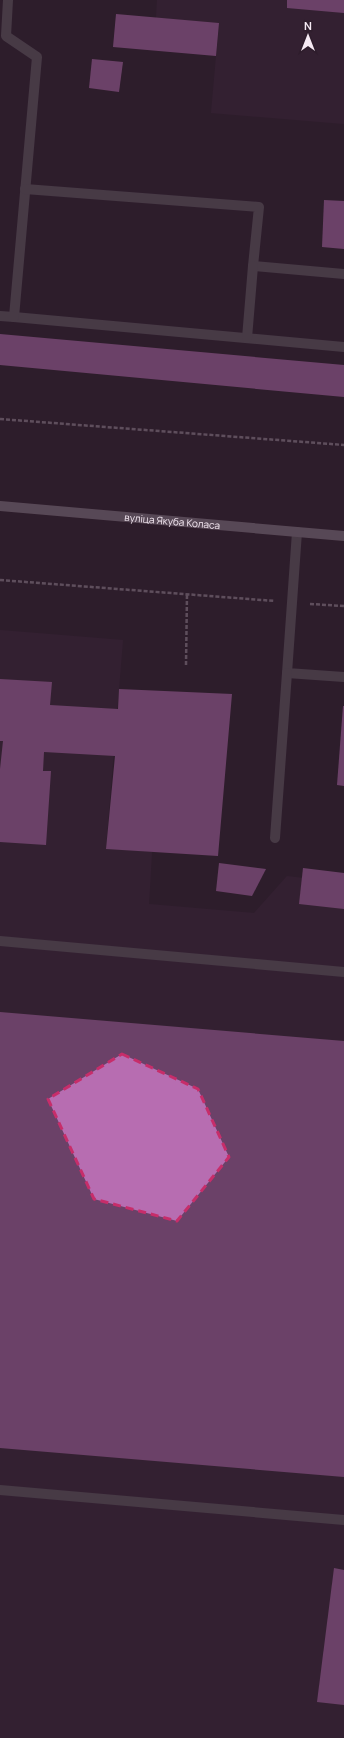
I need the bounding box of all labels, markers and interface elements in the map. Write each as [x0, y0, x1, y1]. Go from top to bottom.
north arrow [288, 16, 328, 56]
text: N [304, 18, 312, 33]
street label: вуліца Якуба Коласа [124, 510, 221, 532]

